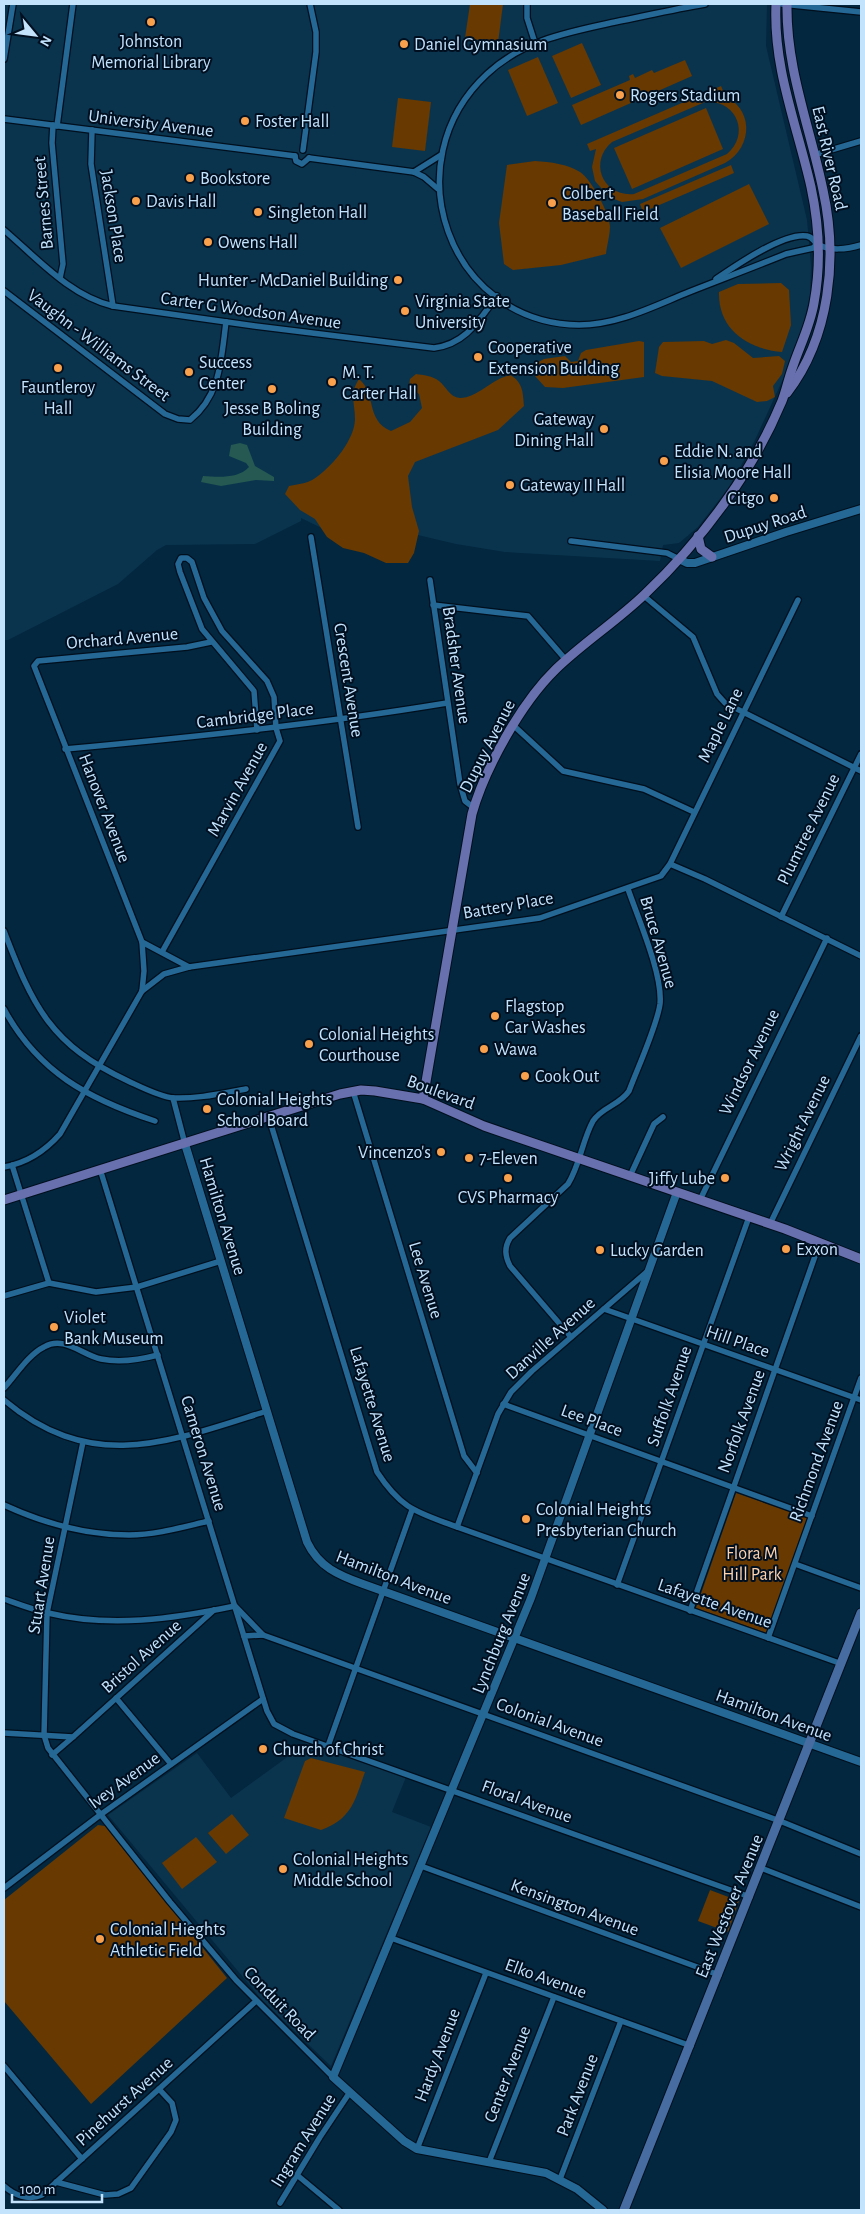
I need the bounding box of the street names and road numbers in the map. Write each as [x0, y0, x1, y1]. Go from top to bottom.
street label: East River Road [808, 104, 850, 212]
street label: University Avenue [87, 107, 214, 141]
street label: Barnes Street [31, 155, 57, 250]
street label: Jackson Place [97, 169, 129, 264]
street label: Vaughn - Williams Street [24, 286, 173, 405]
street label: Carter G Woodson Avenue [160, 289, 342, 333]
street label: Dupuy Road [722, 503, 809, 547]
street label: Bradsher Avenue [439, 605, 473, 725]
street label: Crescent Avenue [330, 622, 366, 739]
street label: Orchard Avenue [65, 625, 179, 653]
street label: Maple Lane [695, 685, 747, 766]
street label: Dupuy Avenue [457, 697, 519, 796]
street label: Cambridge Place [196, 700, 315, 732]
street label: Marvin Avenue [205, 739, 271, 840]
street label: Hanover Avenue [75, 752, 133, 865]
street label: Plumtree Avenue [774, 771, 843, 888]
street label: Battery Place [462, 889, 555, 923]
street label: Bruce Avenue [636, 894, 680, 990]
street label: Windsor Avenue [716, 1007, 783, 1118]
street label: Boulevard [404, 1072, 477, 1114]
street label: Wright Avenue [772, 1072, 834, 1174]
street label: Hamilton Avenue [196, 1155, 249, 1277]
street label: Lee Avenue [405, 1240, 445, 1321]
street label: Danville Avenue [503, 1294, 599, 1383]
street label: Hill Place [704, 1323, 772, 1361]
street label: Lafayette Avenue [346, 1344, 398, 1464]
street label: Suffolk Avenue [644, 1344, 696, 1449]
street label: Norfolk Avenue [715, 1367, 769, 1475]
street label: Cameron Avenue [177, 1394, 229, 1513]
street label: Richmond Avenue [787, 1398, 847, 1524]
street label: Lee Place [558, 1402, 625, 1440]
street label: Stuart Avenue [25, 1535, 59, 1635]
street label: Hamilton Avenue [333, 1548, 454, 1608]
street label: Lynchburg Avenue [469, 1570, 534, 1696]
street label: Lafayette Avenue [655, 1576, 774, 1632]
street label: Bristol Avenue [98, 1616, 185, 1697]
street label: Hamilton Avenue [713, 1687, 834, 1745]
street label: Colonial Avenue [494, 1695, 606, 1751]
street label: Ivey Avenue [86, 1749, 163, 1813]
street label: Floral Avenue [479, 1777, 574, 1827]
street label: East Westover Avenue [693, 1832, 767, 1981]
street label: Kensington Avenue [508, 1876, 641, 1939]
street label: Elko Avenue [502, 1956, 589, 2002]
street label: Conduit Road [240, 1964, 319, 2044]
street label: Hardy Avenue [412, 2006, 464, 2104]
street label: Center Avenue [481, 2024, 535, 2125]
street label: Park Avenue [554, 2052, 602, 2139]
street label: Pinehurst Avenue [73, 2054, 177, 2150]
street label: Ingram Avenue [268, 2091, 340, 2190]

